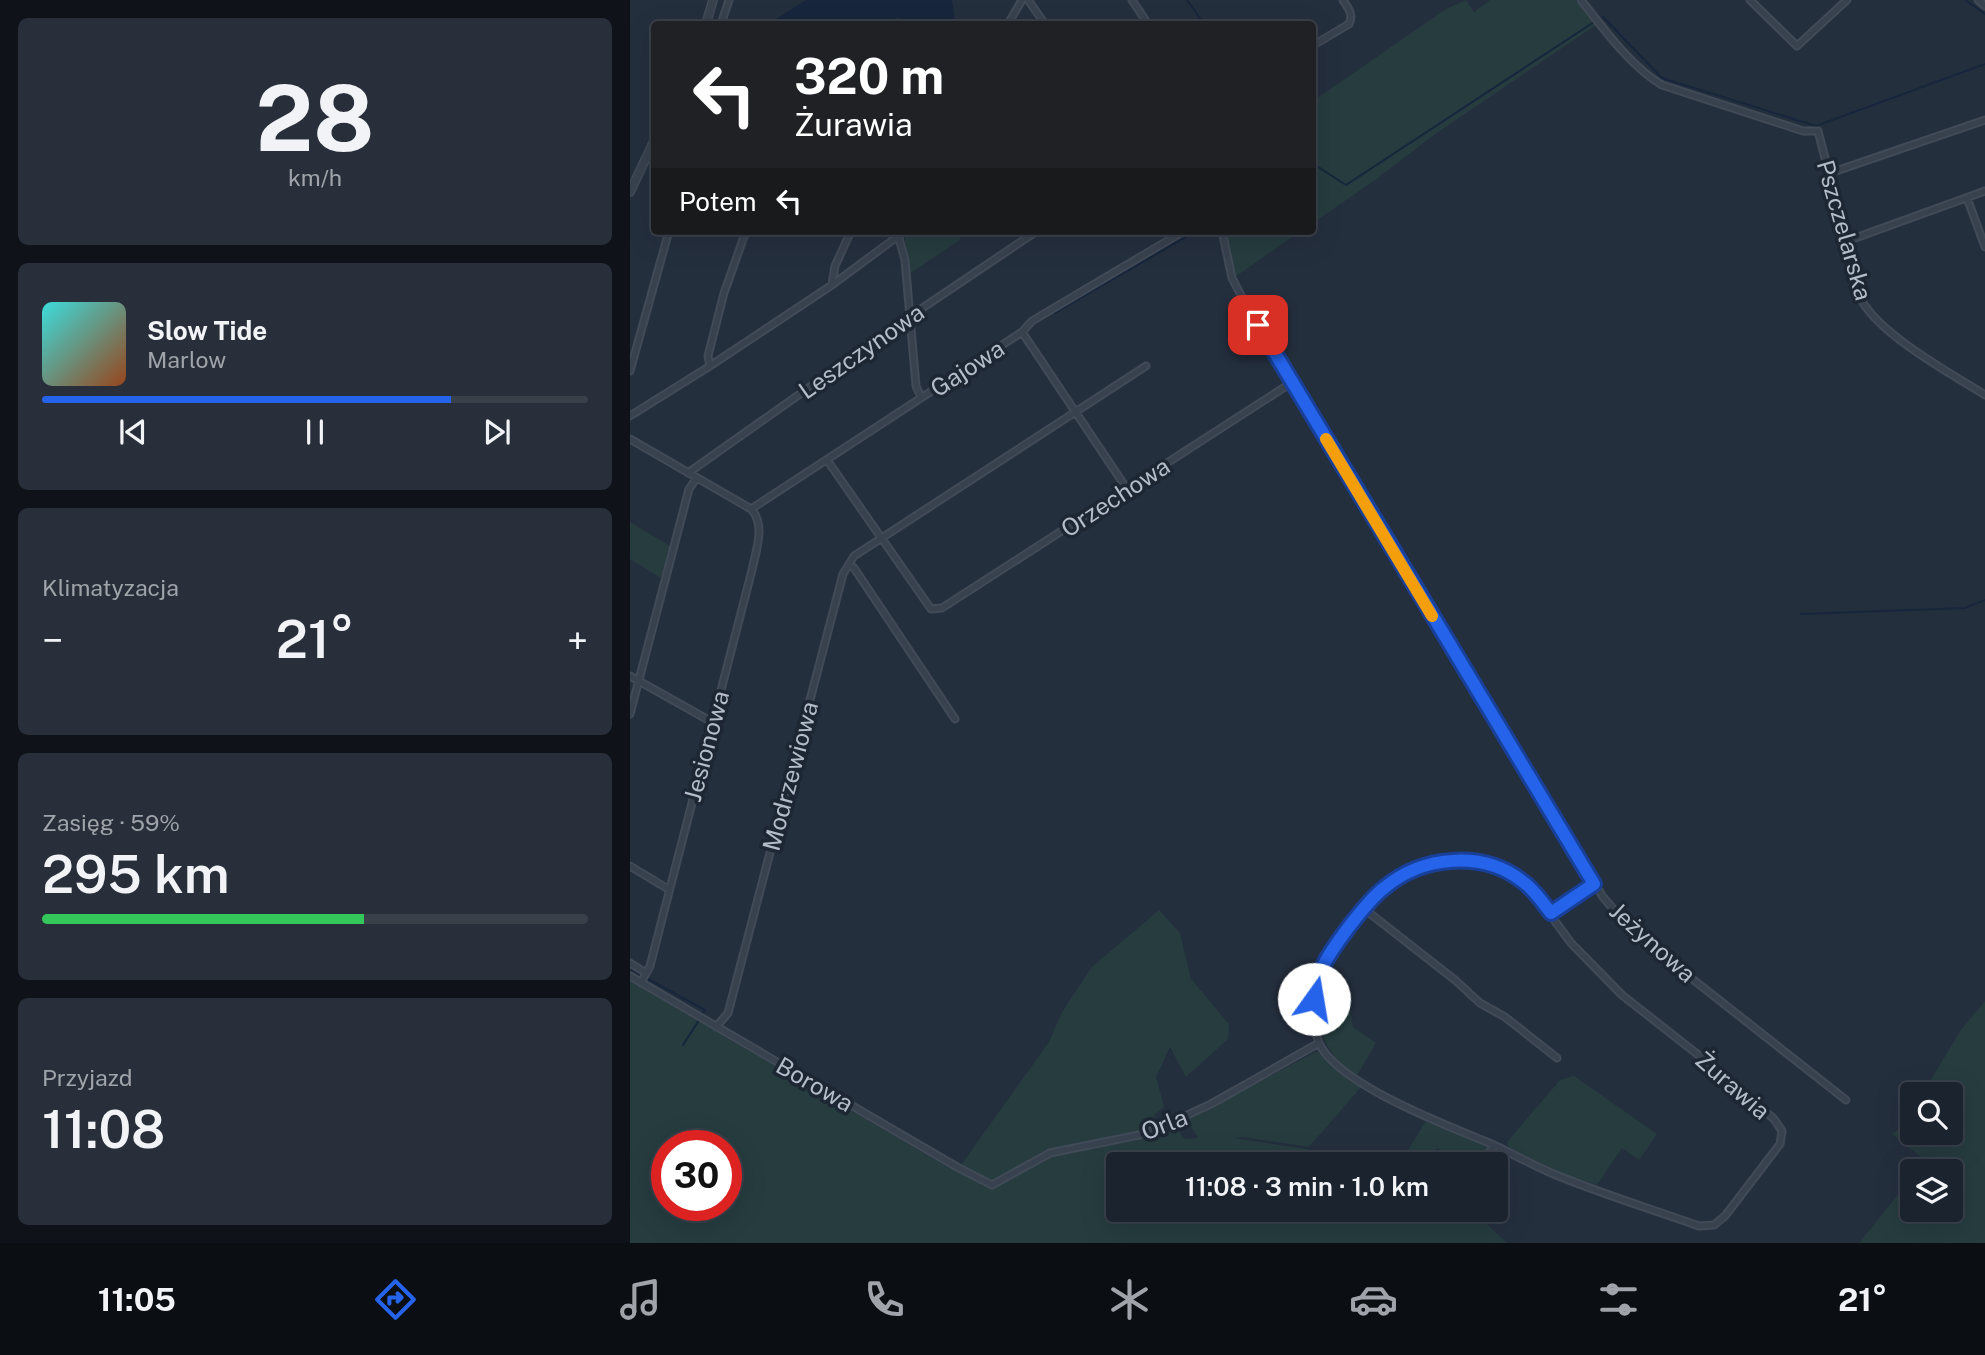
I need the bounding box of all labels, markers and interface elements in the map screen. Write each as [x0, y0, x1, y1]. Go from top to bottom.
text: 320 m [794, 47, 944, 105]
icon: left [679, 49, 770, 140]
text: 28 [256, 65, 374, 171]
text: Żurawia [794, 106, 913, 143]
street label: Pszczelarska [1812, 157, 1878, 303]
text: km/h [288, 164, 342, 191]
icon: left [770, 182, 808, 220]
text: Potem [679, 186, 756, 217]
pin [1228, 295, 1288, 355]
street label: Leszczynowa [793, 298, 929, 404]
icon: arrive [1239, 306, 1277, 344]
text: Slow Tide [147, 315, 267, 346]
street label: Gajowa [925, 334, 1009, 402]
text: Marlow [147, 346, 226, 373]
icon: previous [114, 413, 152, 451]
icon: pause [296, 413, 334, 451]
icon: next [478, 413, 516, 451]
street label: Orzechowa [1055, 452, 1175, 542]
text: Klimatyzacja [42, 574, 179, 601]
text: 21° [276, 609, 354, 670]
text: − [42, 618, 63, 663]
text: + [567, 618, 588, 663]
street label: Jesionowa [678, 688, 734, 804]
street label: Modrzewiowa [757, 698, 823, 854]
text: Zasięg · 59% [42, 809, 180, 836]
text: 295 km [42, 844, 230, 905]
street label: Jeżynowa [1604, 896, 1702, 988]
position arrow [1277, 962, 1351, 1036]
street label: Żurawia [1690, 1045, 1776, 1125]
street label: Borowa [772, 1051, 858, 1117]
text: Przyjazd [42, 1064, 132, 1091]
map controls [1900, 1082, 1963, 1222]
button: search [1900, 1082, 1963, 1145]
text: 11:08 [42, 1099, 165, 1160]
street label: Orla [1137, 1102, 1191, 1146]
speed limit sign: 30 [651, 1130, 742, 1221]
button: layers [1900, 1159, 1963, 1222]
text: 11:08 · 3 min · 1.0 km [1185, 1171, 1429, 1202]
icon: directions [371, 1275, 420, 1324]
icon: music [616, 1275, 665, 1324]
icon: phone [860, 1275, 909, 1324]
icon: climate [1105, 1275, 1154, 1324]
icon: car [1349, 1275, 1398, 1324]
icon: filters [1594, 1275, 1643, 1324]
text: 11:05 [98, 1281, 176, 1318]
text: 21° [1838, 1281, 1887, 1318]

